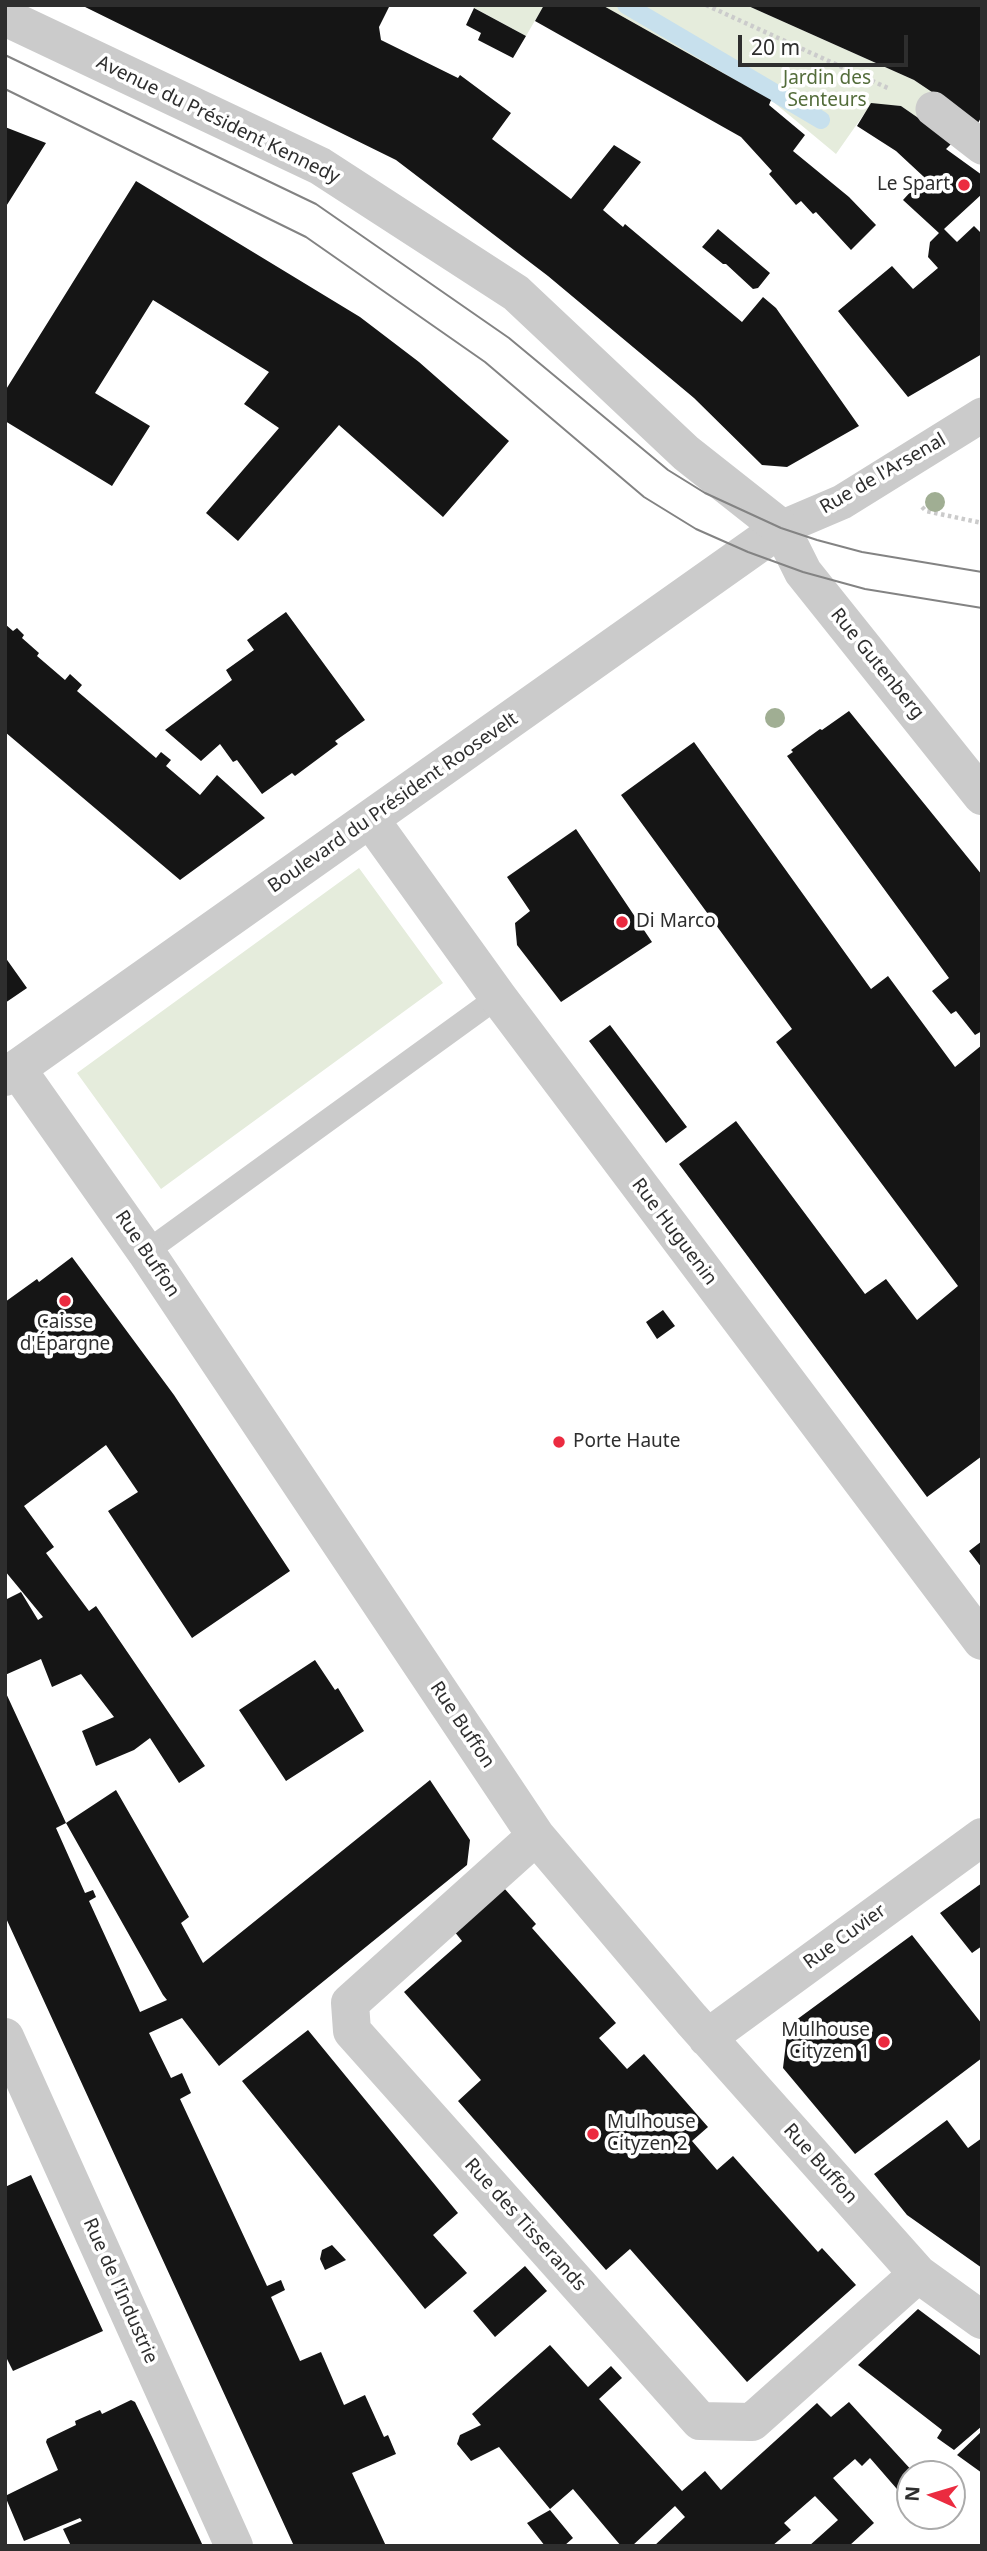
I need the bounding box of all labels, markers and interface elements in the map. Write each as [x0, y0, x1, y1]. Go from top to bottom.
scale bar [742, 21, 912, 65]
text: 20 m [751, 33, 800, 61]
street label: Avenue du Président Kennedy [93, 51, 343, 189]
park label: Jardin des Senteurs [783, 68, 871, 112]
place label: Le Spart [877, 174, 950, 196]
marker: Le Spart [956, 177, 972, 193]
street label: Rue de l'Arsenal [816, 429, 950, 519]
street label: Rue Gutenberg [825, 604, 929, 724]
street label: Boulevard du Président Roosevelt [264, 708, 522, 898]
place label: Di Marco [636, 911, 716, 933]
marker: Di Marco [614, 914, 630, 930]
street label: Rue Huguenin [627, 1174, 721, 1290]
street label: Rue Buffon [110, 1206, 184, 1302]
marker: Caisse d'Épargne [57, 1293, 73, 1309]
place label: Caisse d'Épargne [20, 1312, 110, 1356]
place label: Porte Haute [573, 1431, 680, 1453]
marker: Porte Haute [551, 1434, 567, 1450]
street label: Rue Buffon [425, 1677, 499, 1773]
street label: Rue Cuvier [799, 1900, 891, 1974]
place label: Mulhouse Cityzen 1 [781, 2020, 870, 2064]
marker: Mulhouse Cityzen 1 [876, 2034, 892, 2050]
place label: Mulhouse Cityzen 2 [607, 2112, 696, 2156]
street label: Rue Buffon [778, 2119, 862, 2209]
marker: Mulhouse Cityzen 2 [585, 2126, 601, 2142]
street label: Rue des Tisserands [459, 2154, 591, 2296]
street label: Rue de l'Industrie [78, 2215, 162, 2367]
north arrow [896, 2460, 966, 2530]
text: N [899, 2485, 926, 2502]

